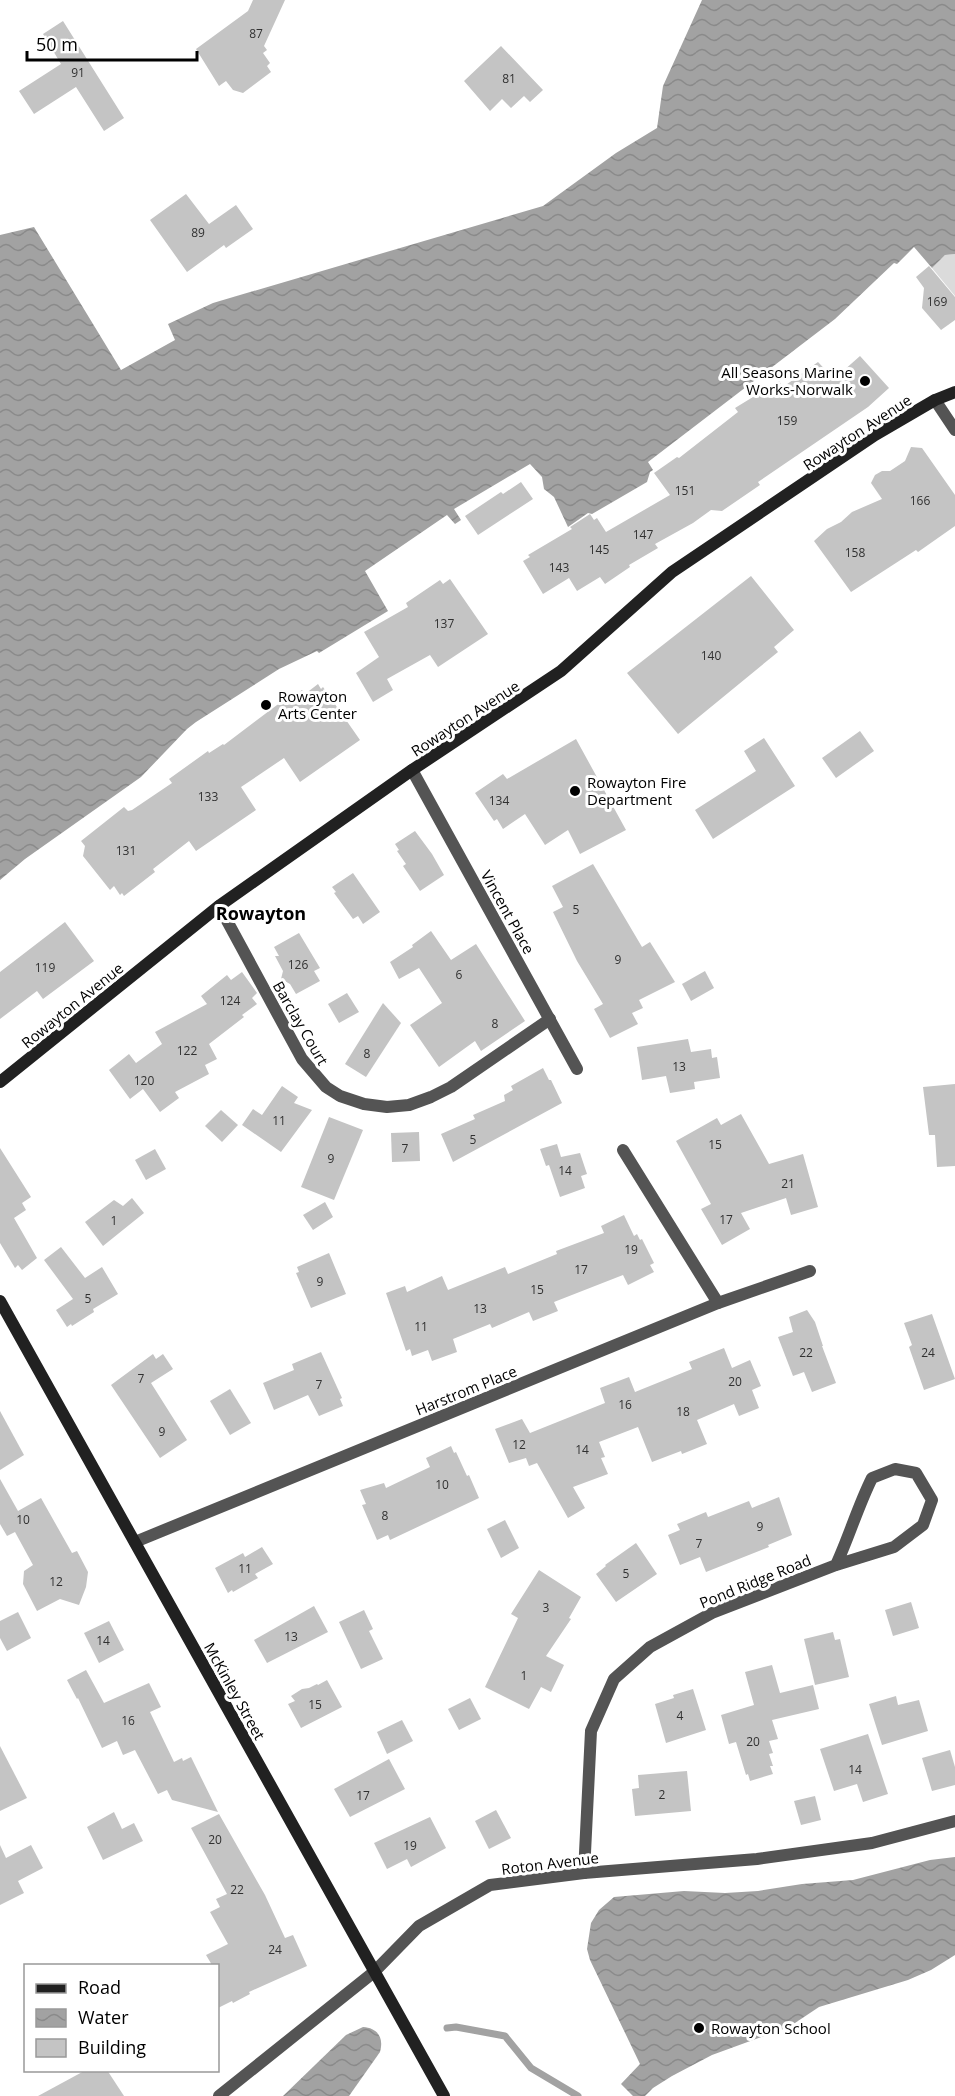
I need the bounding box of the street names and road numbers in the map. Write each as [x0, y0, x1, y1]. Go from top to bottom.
street label: Rowayton Avenue [799, 389, 915, 475]
street label: Rowayton Avenue [407, 675, 523, 761]
street label: Vincent Place [477, 867, 539, 957]
street label: Rowayton Avenue [17, 958, 127, 1052]
street label: Barclay Court [269, 977, 333, 1069]
street label: Harstrom Place [412, 1361, 520, 1419]
street label: Pond Ridge Road [696, 1549, 814, 1613]
street label: McKinley Street [200, 1639, 270, 1743]
street label: Roton Avenue [500, 1847, 600, 1879]

